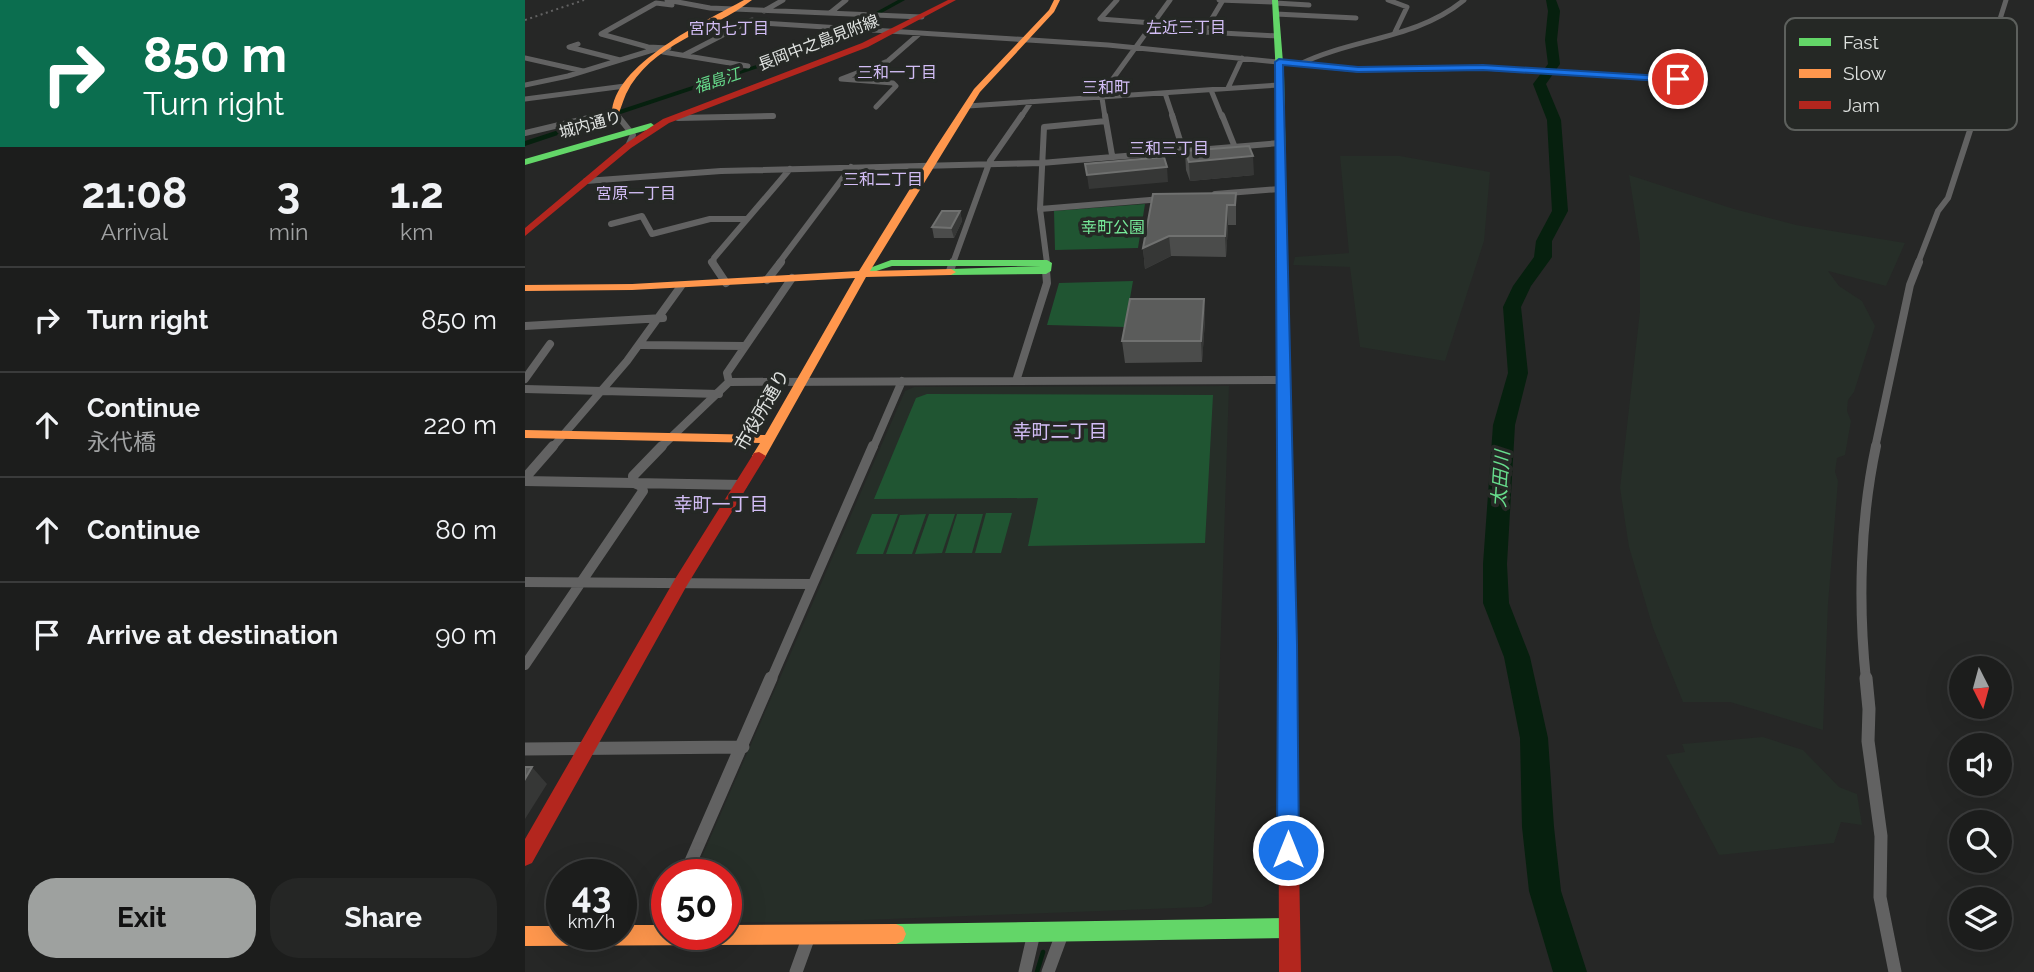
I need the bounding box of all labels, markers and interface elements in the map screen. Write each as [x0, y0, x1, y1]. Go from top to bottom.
street label: 長岡中之島見附線 [755, 11, 881, 74]
district label: 左近三丁目 [1146, 18, 1226, 37]
legend [1785, 18, 2017, 130]
district label: 宮内七丁目 [689, 19, 769, 38]
text: 850 m [143, 26, 287, 83]
icon: right [28, 28, 119, 119]
text: Fast [1843, 31, 1879, 53]
pin [1648, 49, 1708, 109]
icon: arrive [1659, 60, 1697, 98]
text: Slow [1843, 62, 1887, 84]
water label: 福島江 [691, 63, 745, 97]
district label: 三和一丁目 [857, 63, 937, 82]
district label: 三和町 [1082, 78, 1130, 97]
text: Turn right [143, 85, 284, 122]
text: Jam [1843, 94, 1880, 116]
street label: 城内通り [557, 107, 624, 142]
district label: 三和三丁目 [1129, 139, 1209, 158]
text: 21:08 [81, 169, 187, 218]
text: 3 [277, 169, 300, 218]
text: 1.2 [390, 169, 444, 218]
district label: 三和二丁目 [843, 170, 923, 189]
district label: 宮原一丁目 [596, 184, 676, 203]
text: Arrival [101, 218, 168, 245]
text: min [269, 218, 308, 245]
text: km [400, 218, 433, 245]
park label: 幸町公園 [1081, 218, 1145, 237]
icon: right [28, 301, 66, 339]
text: Turn right [87, 305, 208, 335]
text: 850 m [421, 305, 497, 335]
street label: 市役所通り [730, 366, 793, 454]
text: Continue [87, 393, 200, 423]
icon: ahead [28, 406, 66, 444]
text: 220 m [423, 410, 497, 440]
district label: 幸町二丁目 [1012, 420, 1108, 442]
text: 永代橋 [87, 428, 156, 455]
water label: 太田川 [1487, 448, 1513, 508]
district label: 幸町一丁目 [673, 493, 769, 515]
icon: ahead [28, 511, 66, 549]
text: Continue [87, 515, 200, 545]
text: 80 m [435, 515, 497, 545]
icon: arrive [28, 616, 66, 654]
text: Arrive at destination [87, 620, 338, 650]
text: 90 m [435, 620, 497, 650]
north arrow [1949, 656, 2013, 719]
map controls [1949, 656, 2012, 950]
button: sound [1949, 733, 2012, 796]
button: search [1949, 810, 2012, 873]
position arrow [1251, 813, 1325, 887]
speed limit sign: 50 [651, 859, 742, 950]
text: 43 [572, 875, 611, 916]
button: Exit [28, 878, 256, 958]
button: Share [270, 878, 497, 958]
button: layers [1949, 887, 2012, 950]
text: km/h [568, 911, 615, 932]

